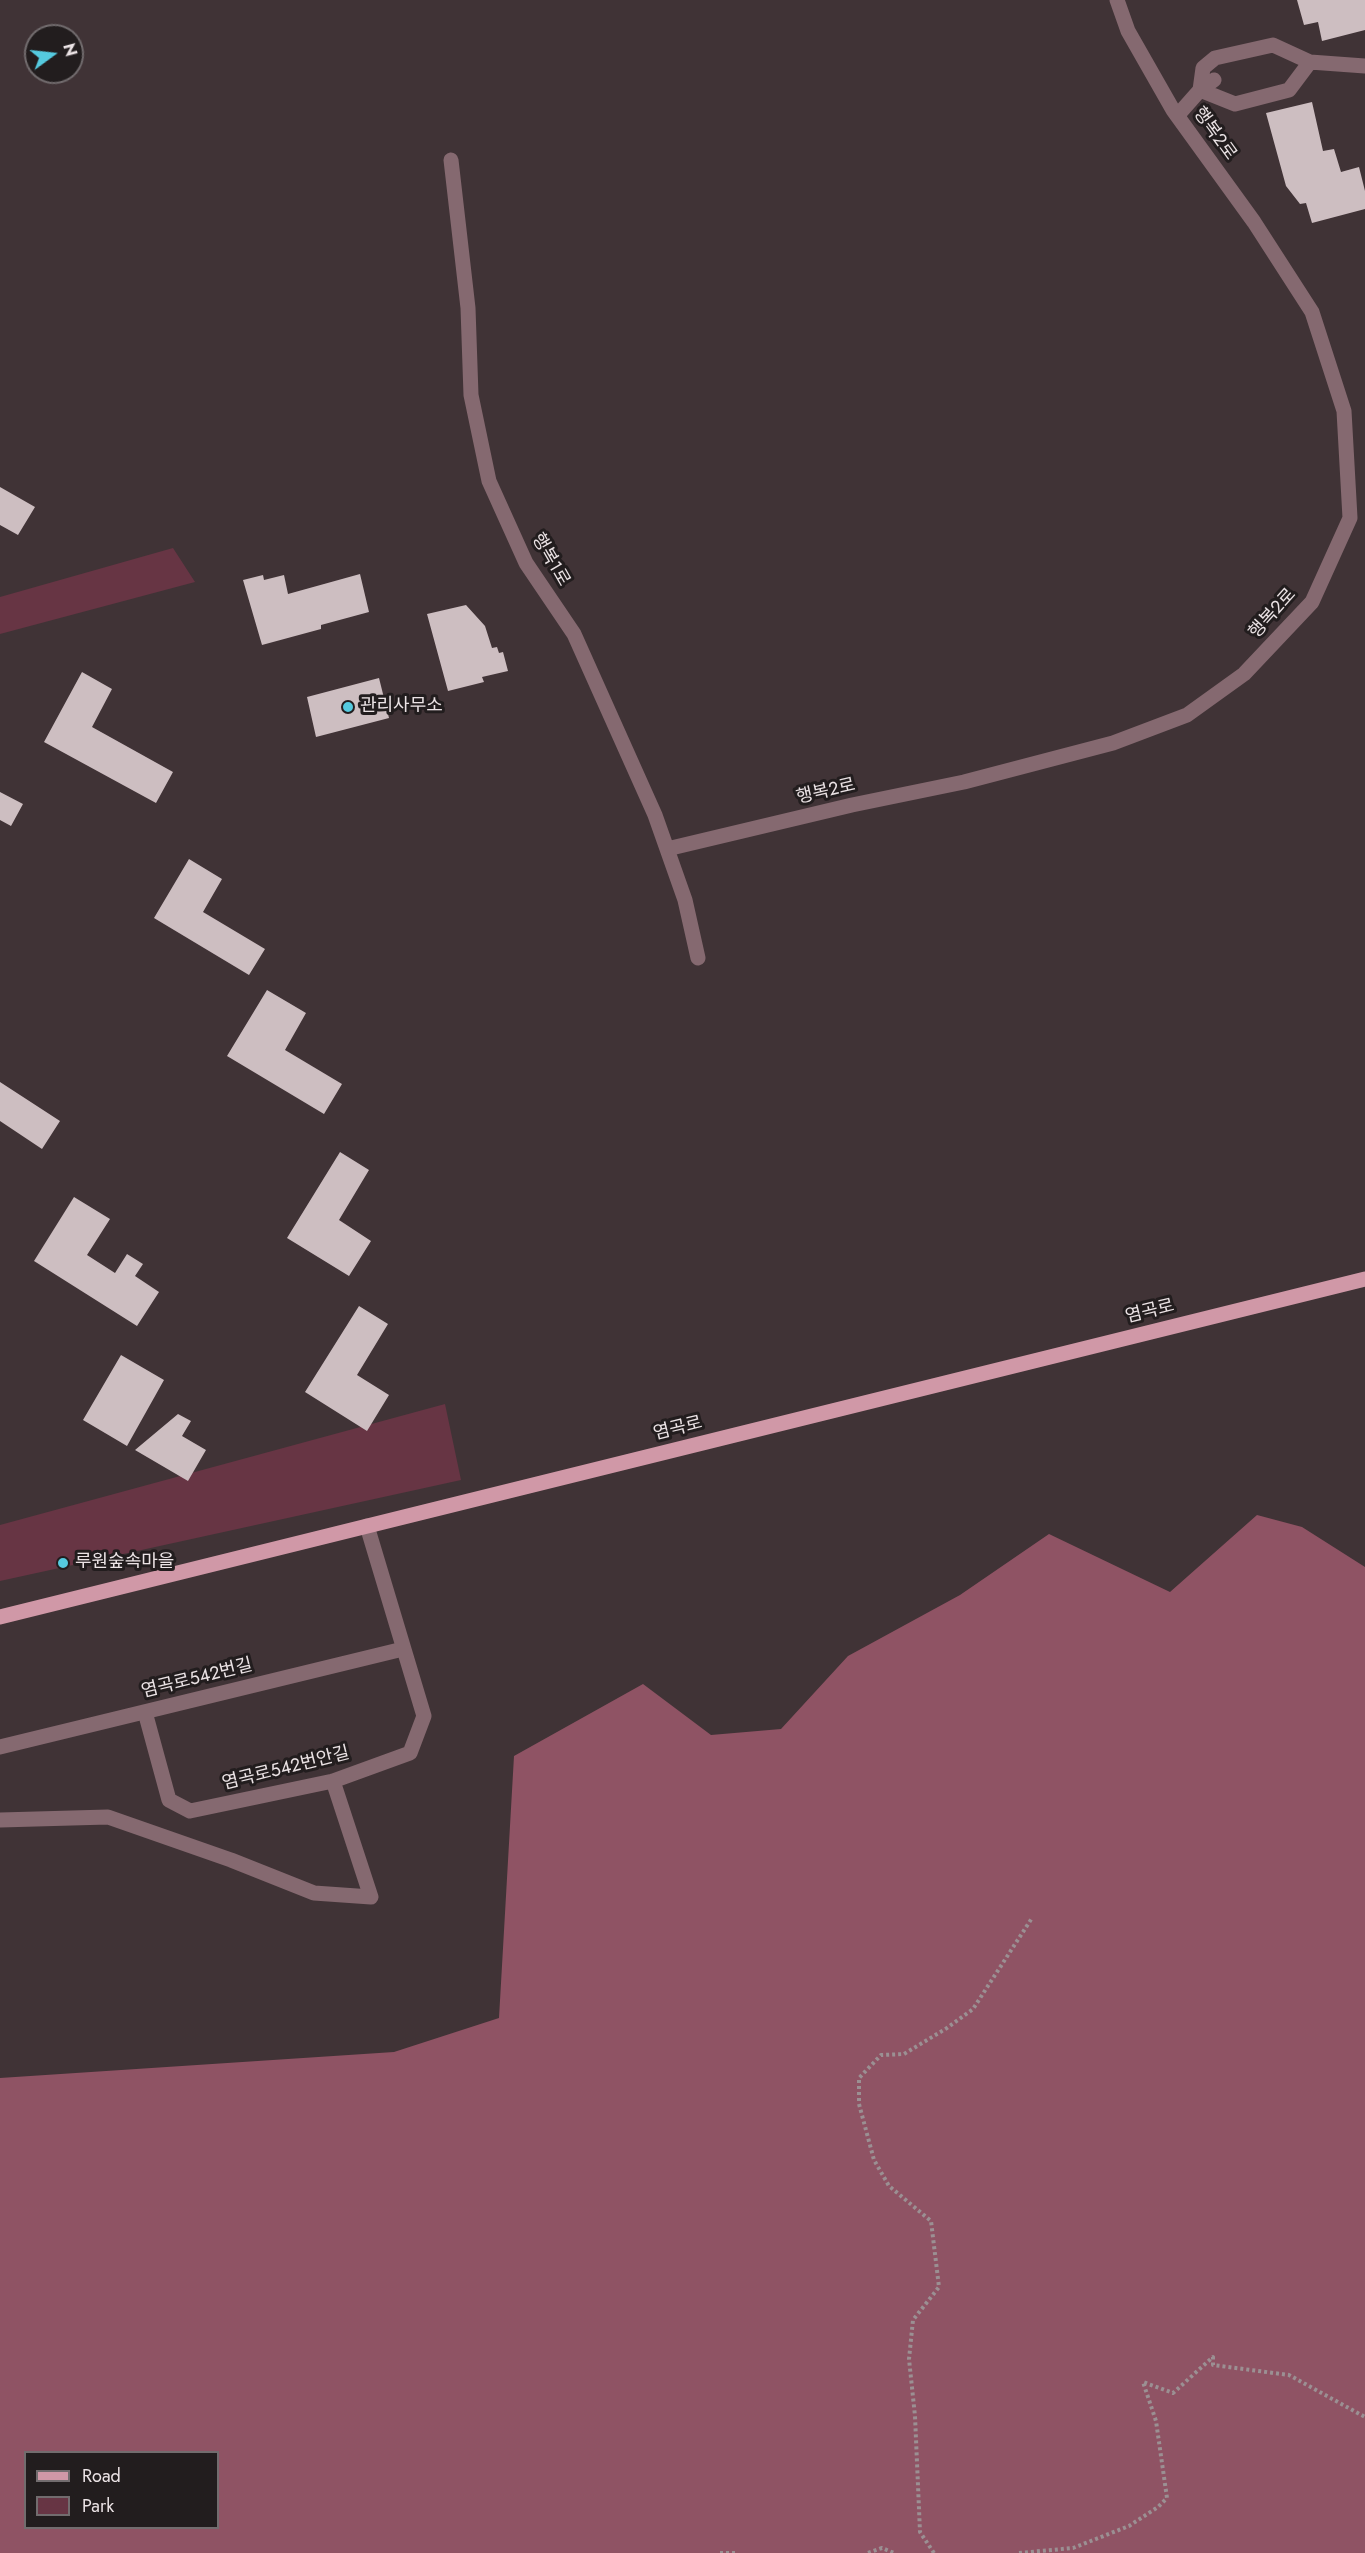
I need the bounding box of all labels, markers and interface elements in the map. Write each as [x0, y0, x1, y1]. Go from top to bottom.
north arrow [24, 24, 84, 84]
text: N [57, 41, 83, 59]
street label: 행복2로 [1188, 103, 1240, 165]
street label: 행복1로 [526, 530, 574, 590]
street label: 행복2로 [1245, 585, 1301, 643]
place label: 관리사무소 [360, 696, 443, 718]
marker: 관리사무소 [341, 700, 355, 714]
street label: 행복2로 [794, 775, 858, 809]
street label: 염곡로 [1123, 1296, 1177, 1328]
street label: 염곡로 [651, 1413, 705, 1445]
place label: 루원숲속마을 [75, 1552, 174, 1574]
marker: 루원숲속마을 [56, 1556, 70, 1570]
street label: 염곡로542번길 [139, 1655, 255, 1703]
street label: 염곡로542번안길 [220, 1743, 352, 1795]
legend [24, 2451, 219, 2529]
text: Road [82, 2463, 121, 2489]
text: Park [82, 2493, 114, 2519]

